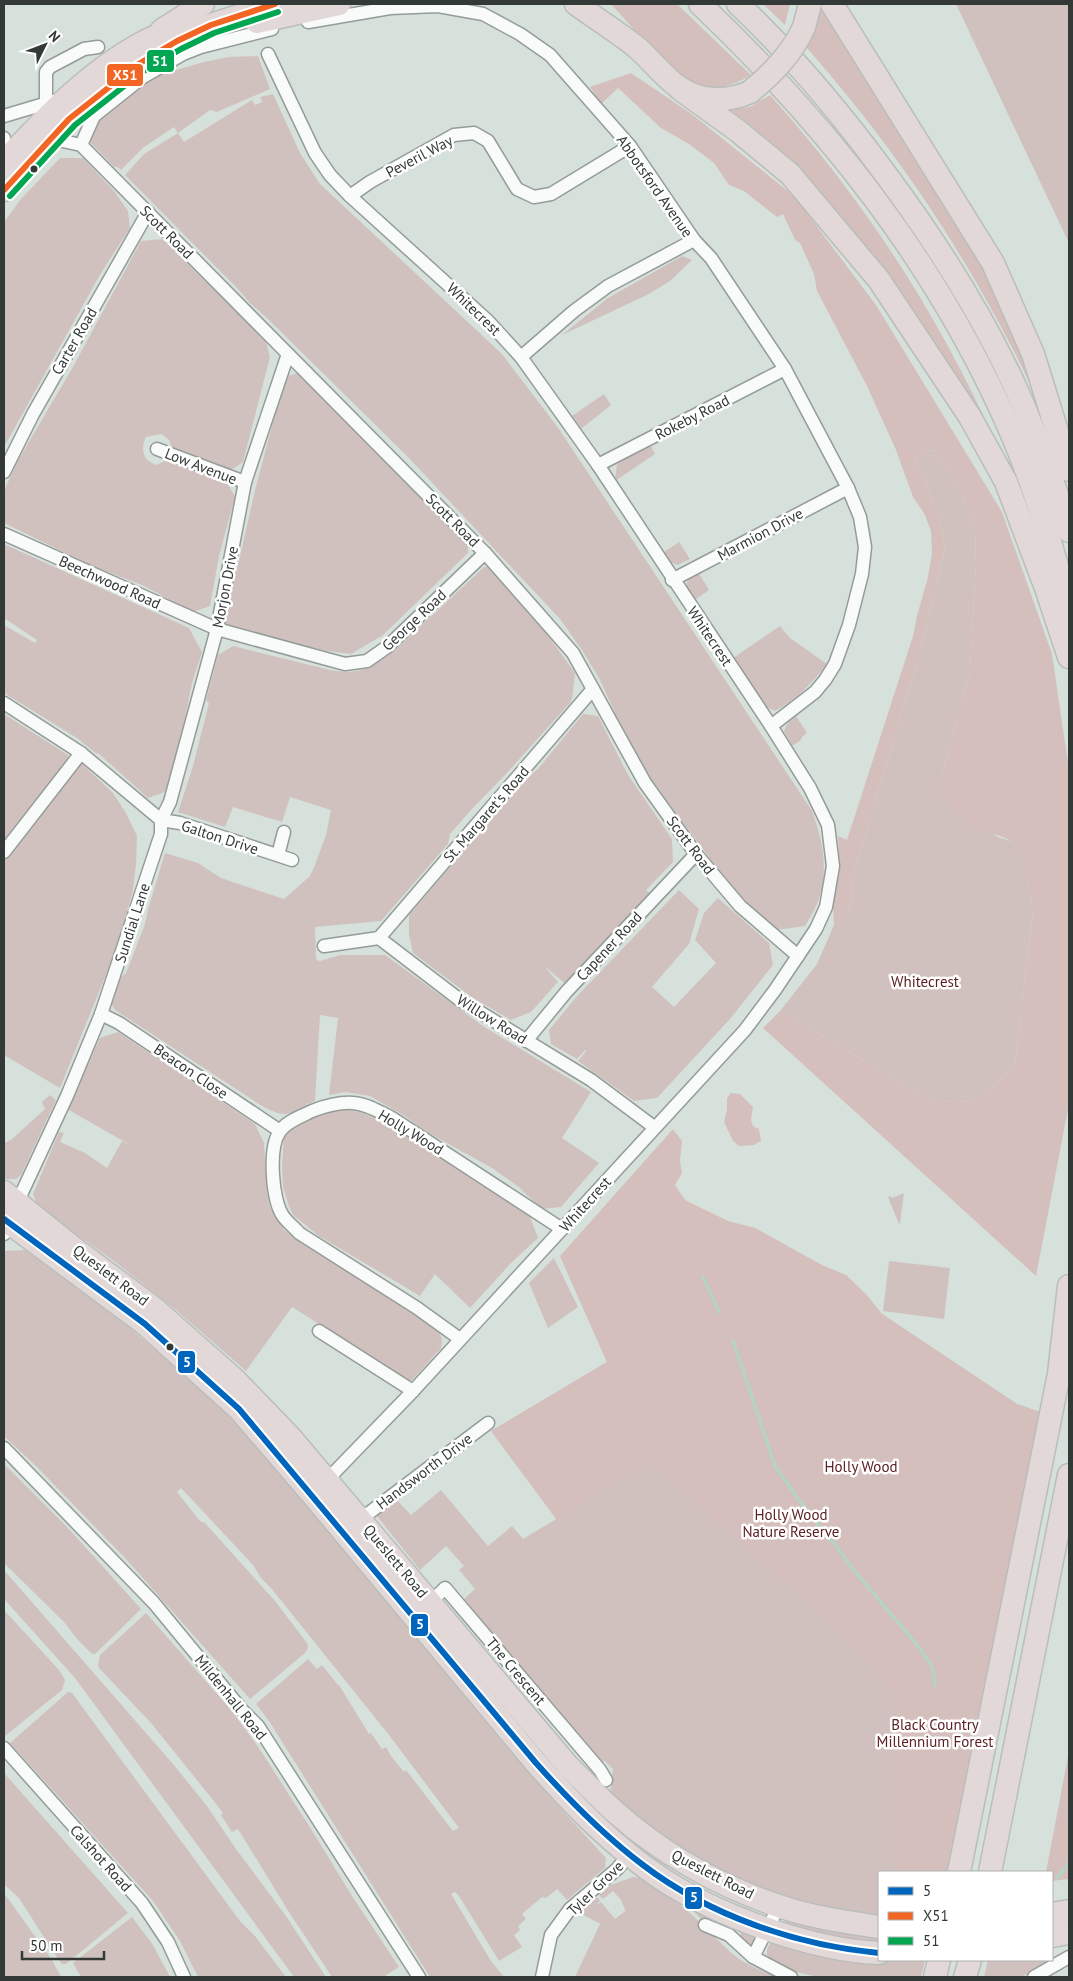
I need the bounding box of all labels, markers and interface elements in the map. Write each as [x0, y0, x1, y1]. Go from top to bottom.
north arrow [20, 20, 70, 70]
text: N [45, 27, 64, 46]
line badge: 51 [146, 49, 175, 73]
text: 51 [152, 52, 168, 70]
line badge: X51 [106, 63, 144, 87]
text: X51 [113, 66, 137, 84]
street label: Peveril Way [382, 130, 456, 182]
street label: Abbotsford Avenue [613, 131, 697, 241]
unlabelled marker [29, 164, 39, 174]
street label: Scott Road [136, 201, 198, 263]
street label: Whitecrest [443, 279, 505, 339]
street label: Carter Road [47, 304, 101, 378]
street label: Rokeby Road [652, 390, 732, 444]
street label: Low Avenue [162, 444, 240, 488]
street label: Scott Road [422, 489, 484, 551]
street label: Marmion Drive [714, 503, 806, 565]
street label: Morjon Drive [208, 545, 242, 629]
street label: Beechwood Road [56, 551, 164, 613]
street label: George Road [378, 585, 450, 655]
street label: Whitecrest [683, 603, 737, 669]
street label: St. Margaret's Road [439, 762, 533, 866]
street label: Scott Road [663, 812, 719, 878]
street label: Galton Drive [179, 816, 261, 858]
street label: Sundial Lane [110, 881, 154, 965]
street label: Capener Road [572, 907, 646, 985]
park label: Whitecrest [891, 972, 959, 991]
street label: Willow Road [453, 990, 531, 1048]
street label: Beacon Close [150, 1039, 232, 1103]
street label: Holly Wood [375, 1105, 447, 1159]
street label: Whitecrest [555, 1172, 615, 1236]
street label: Queslett Road [69, 1240, 153, 1310]
unlabelled marker [165, 1342, 175, 1352]
line badge: 5 [177, 1350, 196, 1374]
text: 5 [183, 1353, 191, 1371]
street label: Handsworth Drive [372, 1429, 476, 1513]
park label: Holly Wood [825, 1457, 898, 1476]
park label: Holly Wood Nature Reserve [743, 1505, 839, 1541]
street label: Queslett Road [360, 1520, 432, 1602]
line badge: 5 [410, 1613, 429, 1637]
text: 5 [416, 1615, 424, 1633]
street label: The Crescent [482, 1633, 550, 1709]
street label: Mildenhall Road [191, 1650, 271, 1744]
park label: Black Country Millennium Forest [877, 1715, 993, 1751]
street label: Calshot Road [66, 1821, 136, 1895]
street label: Queslett Road [668, 1845, 758, 1903]
street label: Tyler Grove [563, 1856, 627, 1920]
legend [878, 1871, 1053, 1961]
text: 5 [923, 1881, 931, 1900]
line badge: 5 [684, 1886, 703, 1910]
text: 5 [690, 1888, 698, 1906]
text: X51 [923, 1906, 949, 1925]
scale bar [22, 1928, 105, 1960]
text: 51 [923, 1931, 939, 1950]
text: 50 m [30, 1936, 63, 1955]

